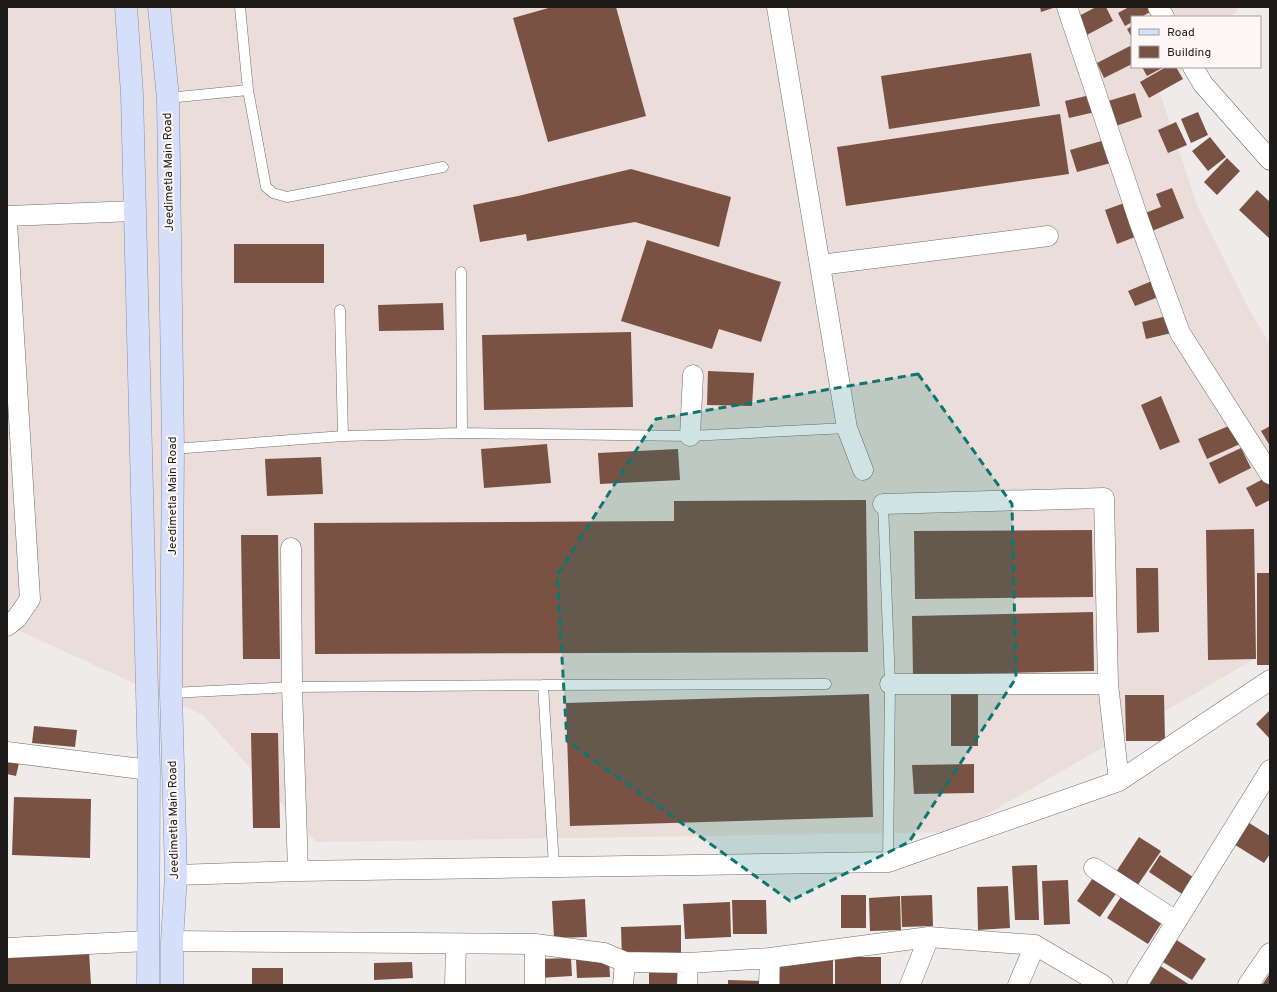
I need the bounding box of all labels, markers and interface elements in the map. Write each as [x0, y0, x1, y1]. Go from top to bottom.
legend [1131, 16, 1261, 68]
text: Road [1167, 25, 1195, 41]
text: Building [1167, 45, 1211, 61]
street label: Jeedimetla Main Road [160, 112, 178, 232]
street label: Jeedimetla Main Road [165, 437, 181, 555]
street label: Jeedimetla Main Road [165, 760, 183, 880]

